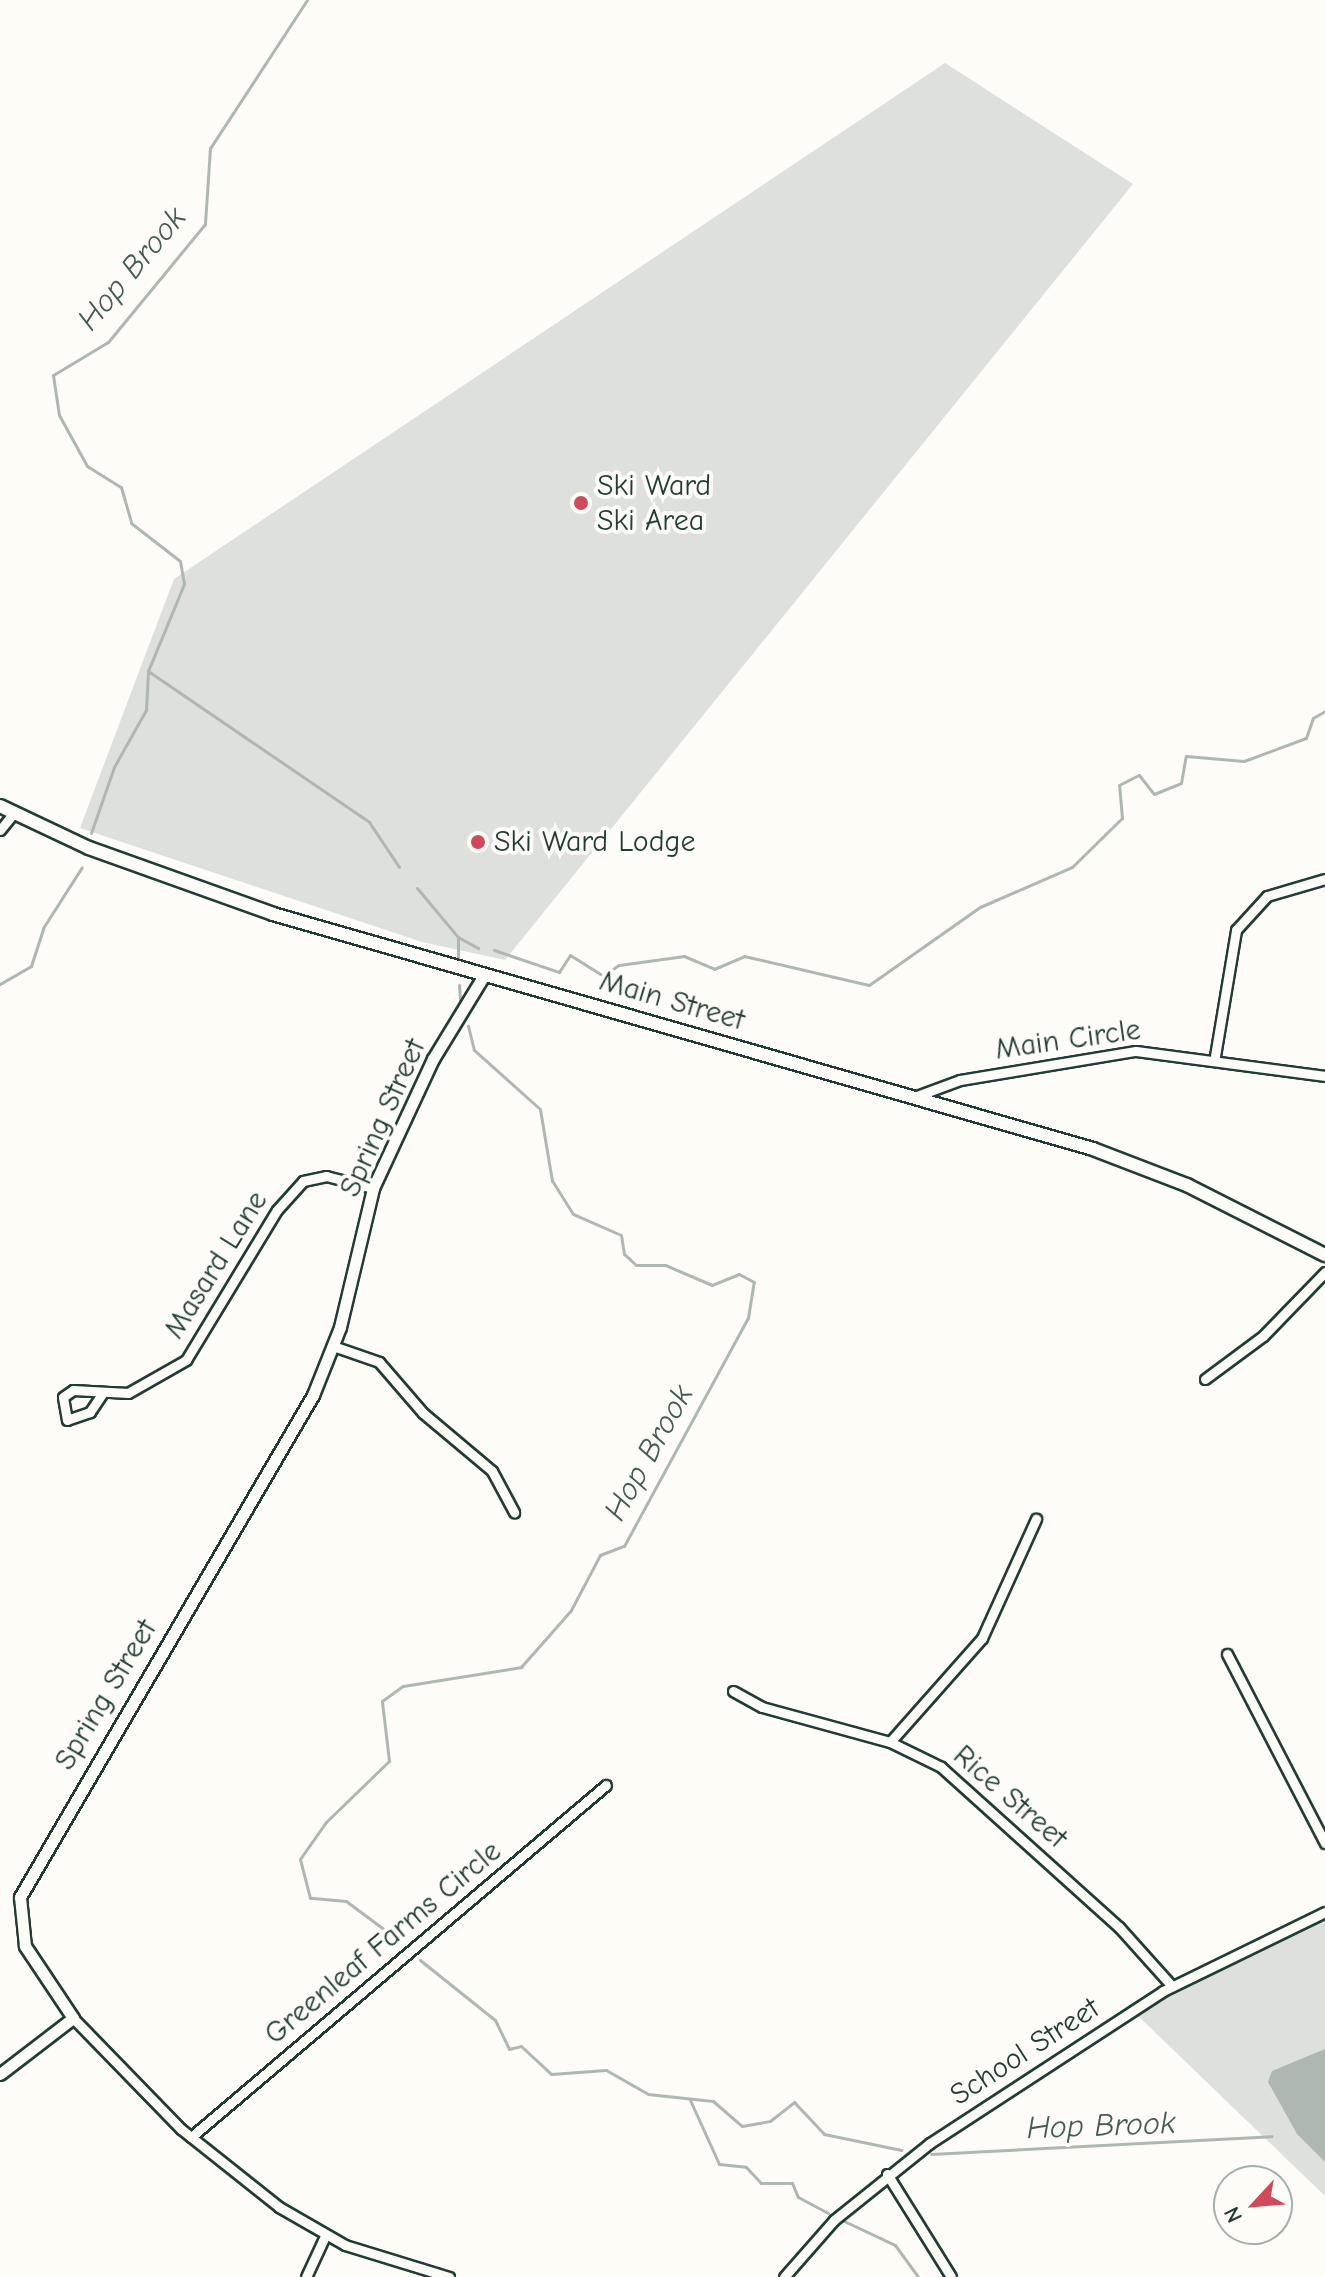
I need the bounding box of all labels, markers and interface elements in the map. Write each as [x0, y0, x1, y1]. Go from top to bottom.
water label: Hop Brook [69, 200, 195, 338]
place label: Ski Ward Ski Area [597, 468, 711, 538]
marker: Ski Ward Ski Area [572, 494, 590, 512]
place label: Ski Ward Lodge [494, 824, 695, 860]
marker: Ski Ward Lodge [469, 833, 487, 851]
street label: Main Street [595, 963, 749, 1039]
street label: Main Circle [993, 1012, 1143, 1068]
street label: Spring Street [332, 1034, 434, 1202]
street label: Masard Lane [156, 1185, 276, 1345]
water label: Hop Brook [596, 1379, 702, 1527]
street label: Spring Street [47, 1613, 165, 1777]
street label: Rice Street [946, 1738, 1074, 1856]
street label: Greenleaf Farms Circle [257, 1834, 509, 2052]
street label: School Street [944, 1990, 1106, 2114]
water label: Hop Brook [1026, 2104, 1176, 2148]
north arrow [1213, 2165, 1293, 2245]
text: N [1218, 2202, 1248, 2227]

